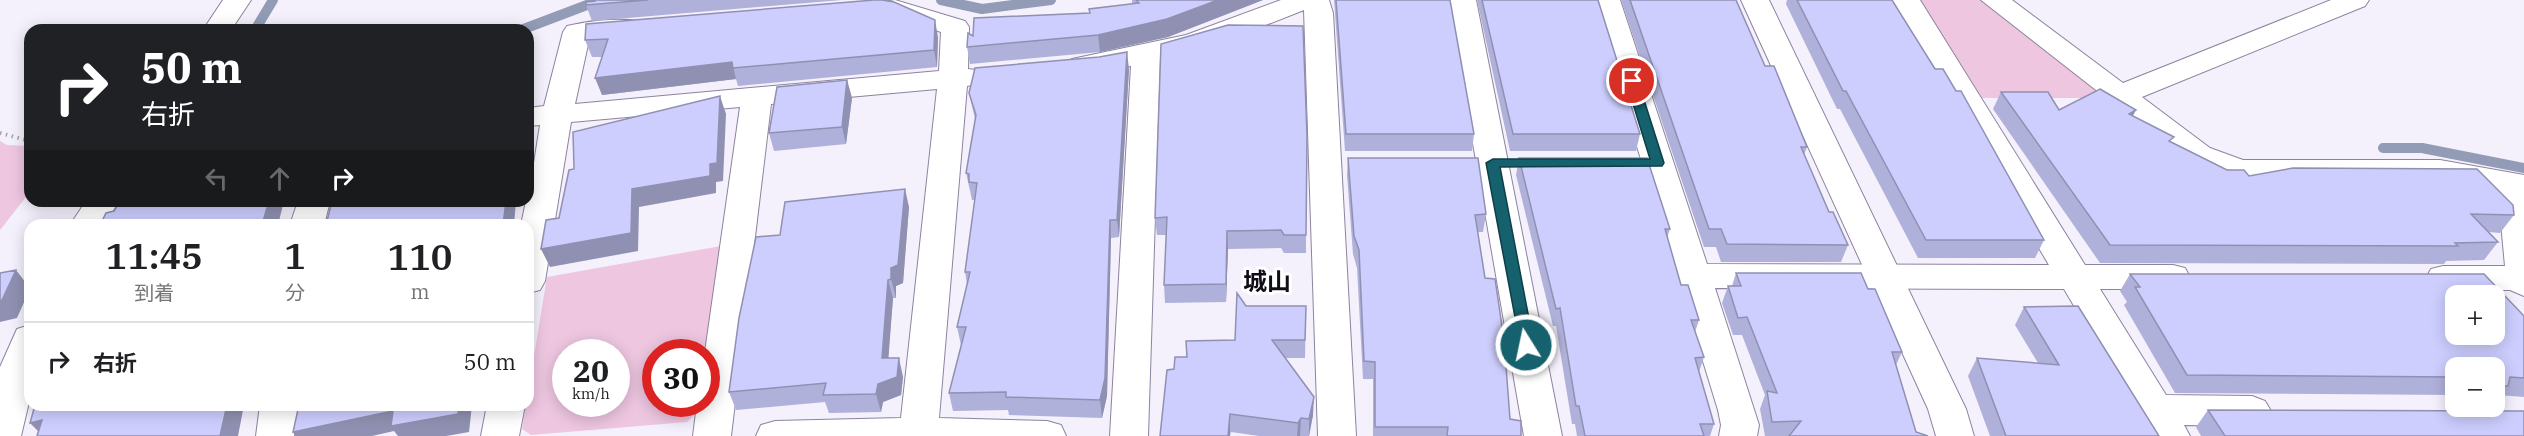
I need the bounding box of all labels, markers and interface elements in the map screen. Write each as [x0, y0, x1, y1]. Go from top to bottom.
text: 50 m [141, 40, 242, 95]
icon: right [42, 48, 120, 126]
pin [1606, 55, 1657, 106]
icon: arrive [1615, 64, 1648, 97]
text: 右折 [141, 96, 195, 131]
icon: left [200, 162, 233, 195]
icon: ahead [263, 162, 296, 195]
icon: right [326, 162, 359, 195]
text: 11:45 [106, 232, 203, 279]
text: 1 [284, 232, 306, 279]
text: 110 [388, 233, 452, 280]
district label: 城山 [1243, 265, 1291, 297]
text: m [410, 278, 430, 305]
text: 到着 [134, 279, 174, 306]
text: 分 [285, 279, 305, 306]
map controls [2445, 285, 2505, 417]
button: + [2445, 285, 2505, 345]
position arrow [1494, 313, 1558, 377]
speed limit sign: 30 [642, 339, 720, 417]
icon: right [42, 345, 75, 378]
text: 50 m [464, 347, 516, 376]
text: 右折 [93, 348, 137, 377]
text: 20 [573, 351, 609, 390]
button: − [2445, 357, 2505, 417]
text: km/h [572, 384, 610, 403]

